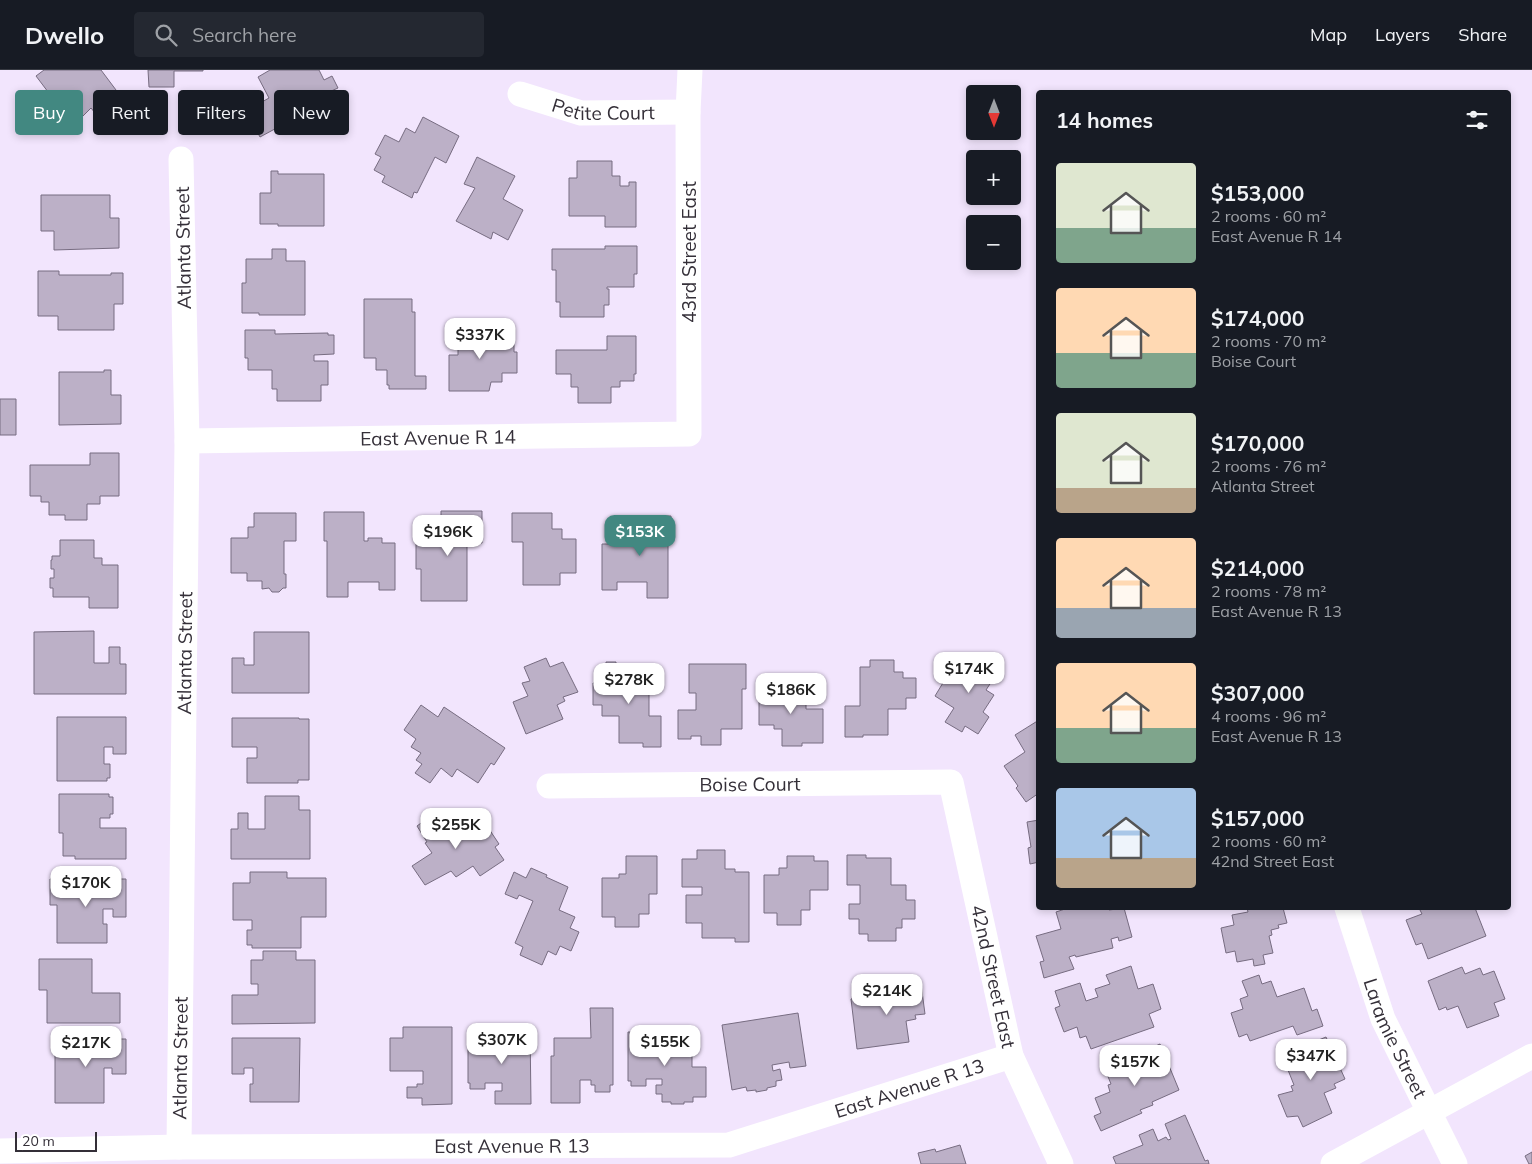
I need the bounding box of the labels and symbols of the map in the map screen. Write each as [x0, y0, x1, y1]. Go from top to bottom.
north arrow [966, 85, 1021, 140]
street label: Petite Court [549, 93, 655, 125]
street label: 43rd Street East [677, 181, 701, 323]
street label: Atlanta Street [170, 186, 196, 310]
pin: $337K [445, 318, 515, 360]
street label: East Avenue R 14 [360, 424, 516, 451]
pin: $196K [413, 514, 483, 557]
pin: $153K [605, 514, 675, 557]
street label: Atlanta Street [172, 591, 197, 715]
pin: $174K [934, 652, 1004, 694]
pin: $278K [594, 662, 664, 705]
pin: $186K [756, 672, 826, 715]
street label: Boise Court [699, 771, 801, 797]
pin: $255K [421, 808, 491, 850]
pin: $170K [51, 866, 121, 908]
street label: 42nd Street East [966, 902, 1021, 1051]
pin: $214K [852, 974, 922, 1016]
street label: Laramie Street [1359, 975, 1433, 1102]
street label: Atlanta Street [167, 996, 193, 1120]
pin: $307K [467, 1022, 537, 1065]
pin: $155K [630, 1024, 700, 1067]
pin: $217K [51, 1026, 121, 1068]
pin: $347K [1276, 1038, 1346, 1081]
pin: $157K [1100, 1044, 1170, 1087]
street label: East Avenue R 13 [831, 1053, 987, 1123]
scale bar [15, 1129, 98, 1152]
street label: East Avenue R 13 [434, 1134, 590, 1158]

